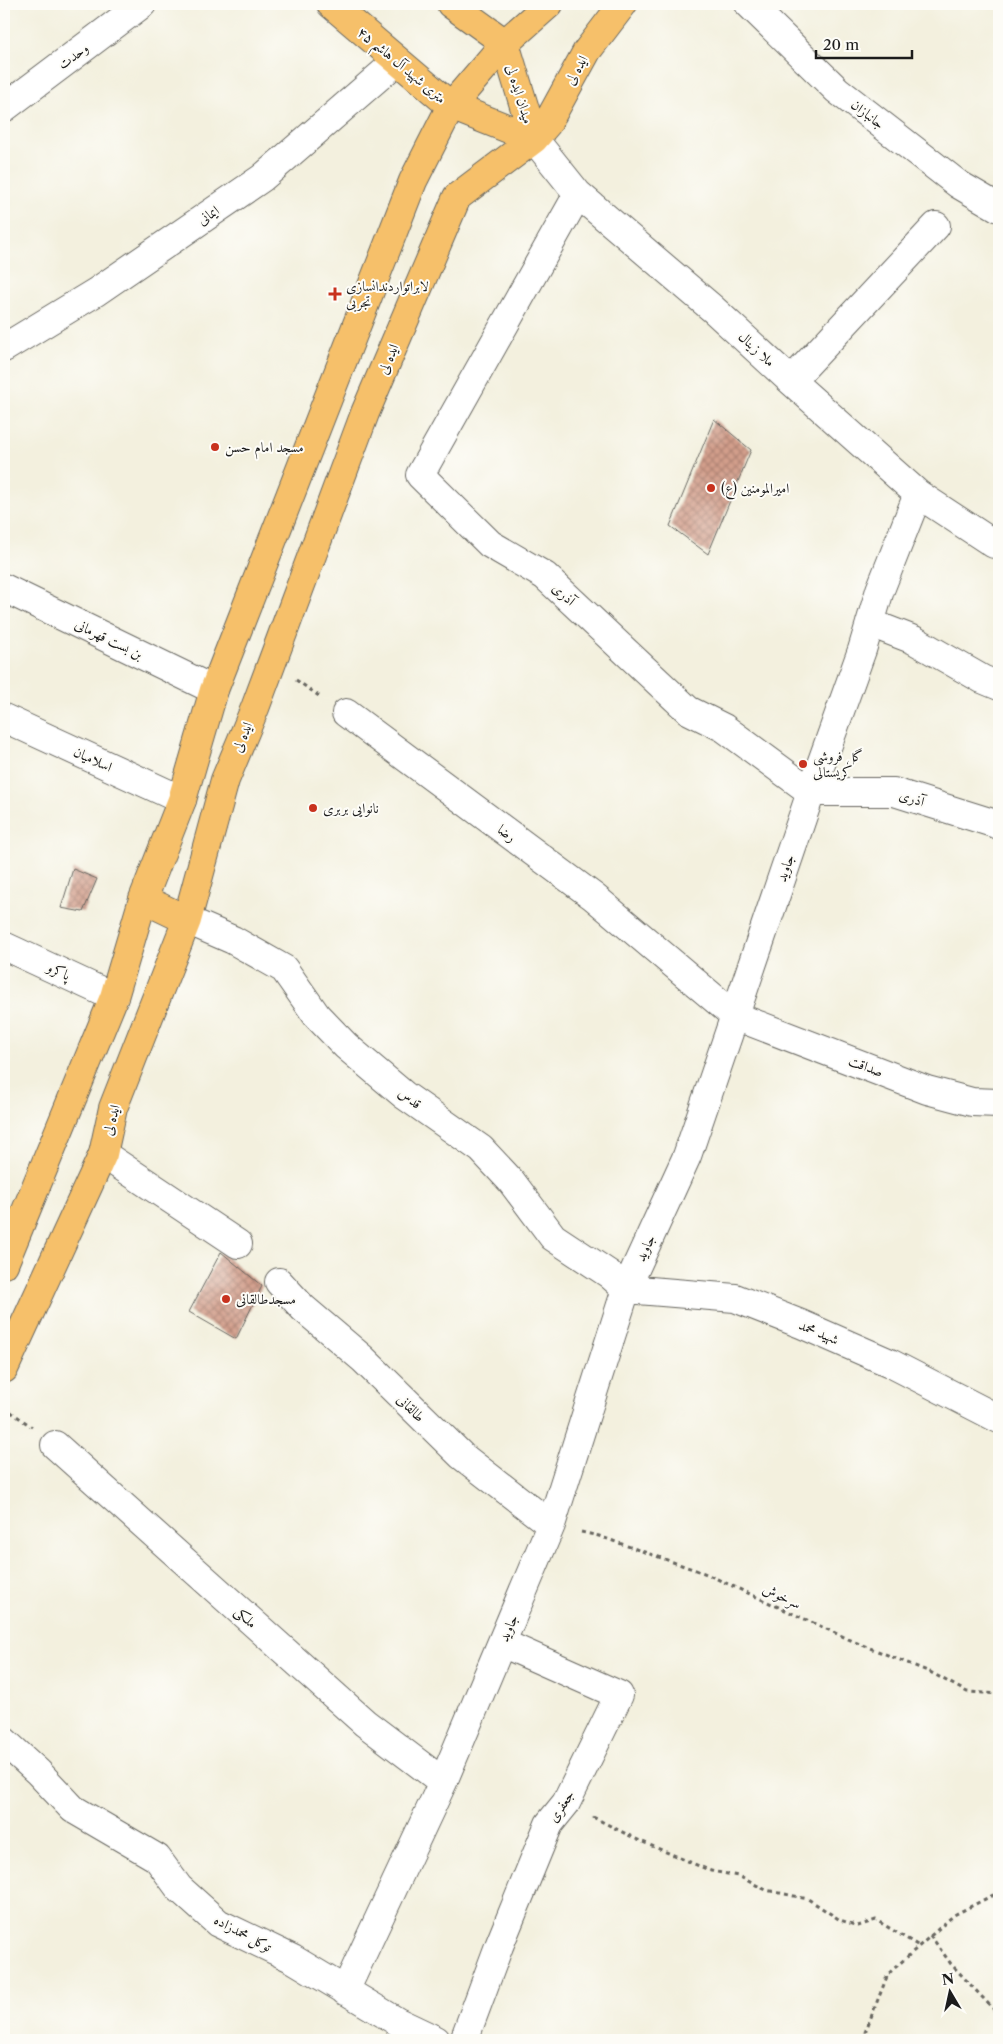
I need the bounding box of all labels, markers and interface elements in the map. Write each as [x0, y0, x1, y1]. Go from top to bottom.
street label: ۴۵ متری شهید آل هاشم [351, 23, 450, 111]
scale bar [816, 28, 912, 60]
text: 20 m [823, 35, 859, 54]
street label: وحدت [54, 39, 92, 73]
street label: ایده لی [561, 52, 591, 88]
street label: میدان ایده لی [502, 62, 538, 126]
street label: جانبازان [848, 95, 888, 133]
street label: ایمانی [194, 201, 222, 229]
place label: لابراتواردندانسازی تجربی [346, 277, 429, 312]
marker: لابراتواردندانسازی تجربی [328, 287, 342, 301]
street label: ملا زینال [735, 328, 779, 370]
street label: ایده لى [374, 341, 402, 377]
place label: مسجد امام حسن [225, 438, 304, 460]
marker: مسجد امام حسن [209, 441, 221, 453]
place label: امیرالمومنین (ع) [721, 479, 789, 500]
marker: امیرالمومنین (ع) [705, 482, 717, 494]
street label: آذری [548, 579, 581, 611]
street label: بن بست قهرمانی [72, 615, 146, 663]
street label: ایده لى [228, 719, 256, 755]
street label: اسلامیان [71, 742, 115, 776]
place label: گل فروشی کریستالی [813, 747, 863, 781]
marker: گل فروشی کریستالی [797, 758, 809, 770]
street label: آذری [897, 785, 929, 811]
place label: نانوایی بربری [323, 799, 379, 818]
marker: نانوایی بربری [307, 802, 319, 814]
street label: رضا [494, 820, 520, 846]
street label: جاوید [772, 852, 798, 884]
street label: پاکرو [42, 957, 75, 986]
street label: صداقت [846, 1051, 886, 1081]
street label: قدس [395, 1083, 425, 1113]
street label: ایده لى [98, 1103, 124, 1137]
street label: جاوید [631, 1232, 659, 1264]
place label: مسجدطالقانی [236, 1290, 296, 1308]
marker: مسجدطالقانی [220, 1293, 232, 1305]
street label: شهید محمد [796, 1316, 842, 1349]
street label: طالقانی [393, 1390, 429, 1426]
street label: سرخوش [759, 1579, 804, 1614]
street label: ملکی [230, 1602, 261, 1633]
street label: جاوید [494, 1612, 522, 1644]
street label: جعفری [544, 1786, 578, 1826]
street label: توکل محمدزاده [210, 1910, 275, 1958]
north arrow [926, 1966, 976, 2016]
text: N [941, 1969, 955, 1989]

